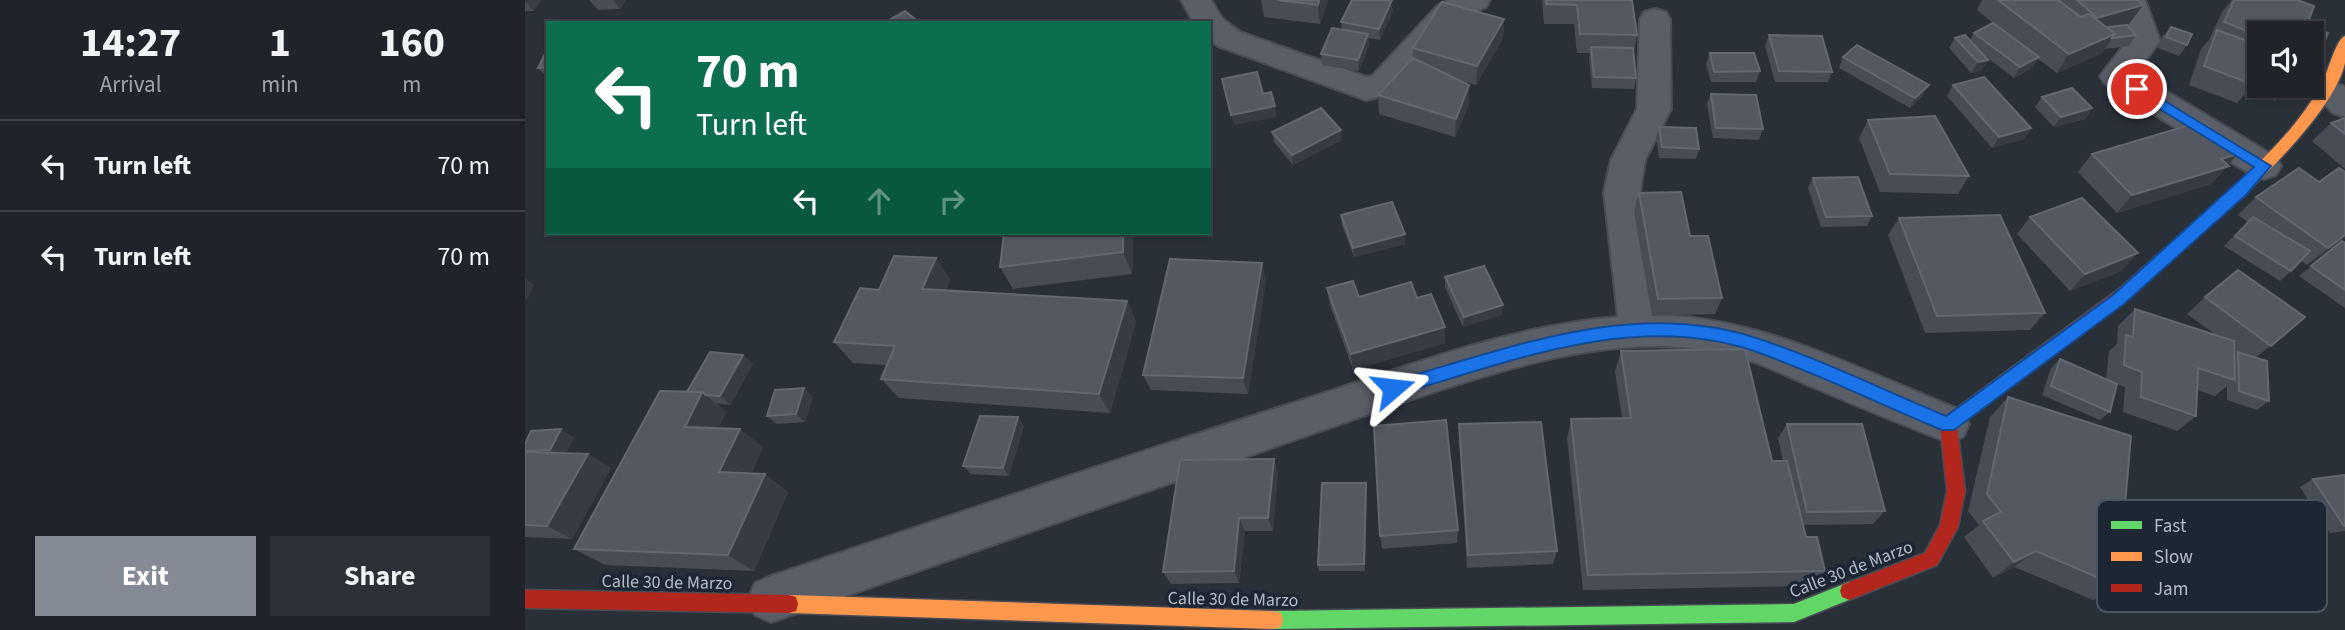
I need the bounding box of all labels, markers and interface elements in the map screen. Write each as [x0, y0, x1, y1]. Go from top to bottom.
text: 14:27 [80, 13, 181, 73]
text: 1 [269, 13, 291, 73]
text: 160 [378, 13, 445, 73]
map controls [2247, 21, 2324, 98]
button: sound [2247, 21, 2324, 98]
text: 70 m [696, 37, 800, 107]
icon: left [581, 49, 672, 140]
pin [2107, 59, 2167, 119]
text: Arrival [100, 68, 162, 101]
text: min [261, 68, 299, 101]
text: m [402, 68, 421, 101]
icon: arrive [2118, 70, 2156, 108]
text: Turn left [696, 102, 807, 148]
icon: left [35, 147, 73, 185]
text: Turn left [94, 147, 191, 184]
text: 70 m [437, 147, 490, 184]
icon: left [787, 182, 825, 220]
icon: ahead [860, 182, 898, 220]
icon: right [933, 182, 971, 220]
icon: left [35, 238, 73, 276]
text: Turn left [94, 238, 191, 275]
text: 70 m [437, 238, 490, 275]
position arrow [1356, 351, 1430, 425]
legend [2097, 500, 2327, 612]
text: Fast [2154, 513, 2187, 540]
street label: Calle 30 de Marzo [1786, 534, 1917, 605]
button: Exit [35, 536, 256, 616]
button: Share [270, 536, 490, 616]
text: Slow [2154, 544, 2193, 571]
street label: Calle 30 de Marzo [601, 569, 733, 596]
text: Jam [2154, 576, 2188, 603]
street label: Calle 30 de Marzo [1167, 586, 1299, 613]

